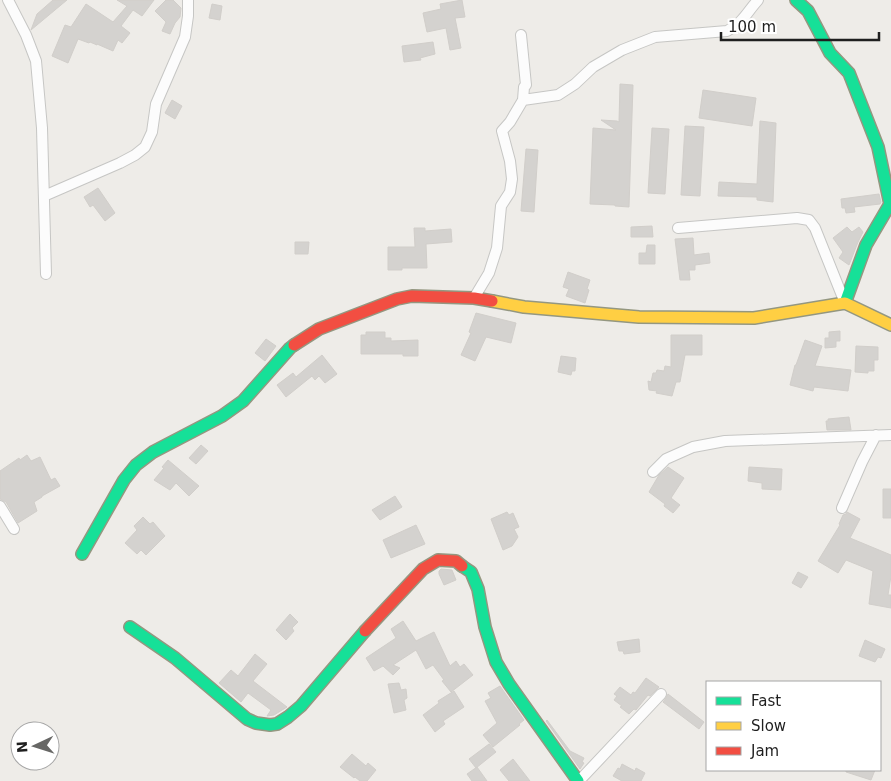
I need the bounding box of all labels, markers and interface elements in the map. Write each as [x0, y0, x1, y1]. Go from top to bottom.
scale bar [721, 10, 878, 42]
text: 100 m [728, 18, 776, 36]
legend [706, 681, 881, 771]
text: Fast [751, 692, 781, 710]
text: Slow [751, 717, 786, 735]
north arrow [10, 721, 60, 771]
text: N [14, 741, 30, 753]
text: Jam [750, 742, 779, 760]

